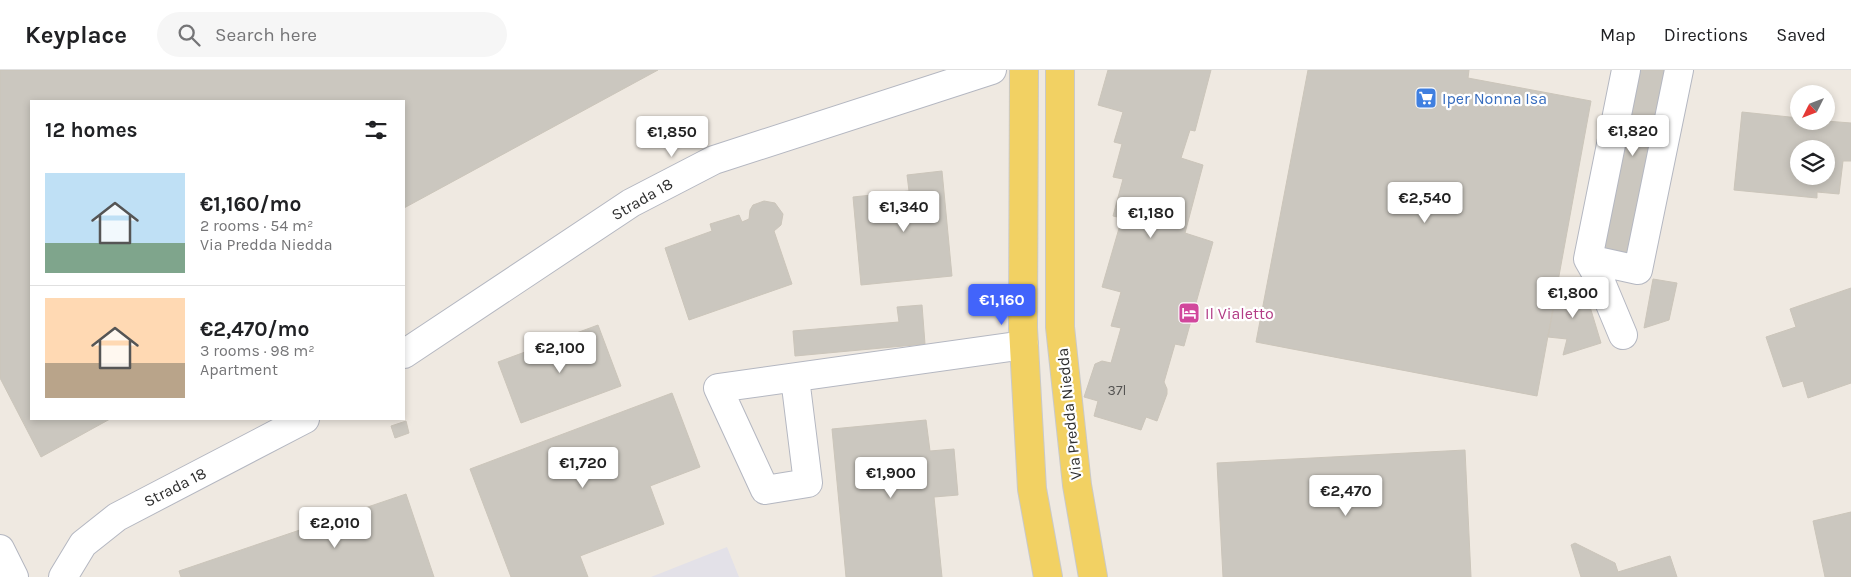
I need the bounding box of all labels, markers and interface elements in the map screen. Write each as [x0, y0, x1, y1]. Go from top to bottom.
search box [157, 12, 507, 57]
text: Keyplace [25, 21, 127, 49]
icon: search [175, 21, 203, 49]
text: Search here [215, 24, 317, 46]
text: Map [1600, 24, 1636, 46]
text: Directions [1664, 24, 1748, 46]
text: Saved [1776, 24, 1826, 46]
north arrow [1790, 85, 1835, 130]
map controls [1790, 85, 1835, 185]
supermarket icon: Iper Nonna Isa [1414, 86, 1438, 110]
place label: Iper Nonna Isa [1442, 89, 1547, 108]
pin: €1,820 [1592, 114, 1674, 157]
icon: filters [362, 116, 390, 144]
pin: €1,850 [631, 116, 713, 158]
text: 12 homes [45, 118, 138, 142]
text: €1,820 [1608, 121, 1658, 140]
text: €1,850 [647, 122, 697, 141]
button: layers [1790, 140, 1835, 185]
street label: Strada 18 [608, 174, 676, 224]
pin: €2,540 [1384, 182, 1466, 224]
text: €2,540 [1399, 188, 1451, 207]
pin: €1,340 [863, 190, 945, 233]
text: €1,160/mo [200, 192, 301, 216]
icon: home [85, 193, 145, 253]
pin: €1,180 [1110, 196, 1192, 239]
text: €1,340 [879, 197, 929, 216]
text: €1,180 [1128, 203, 1174, 222]
text: 2 rooms · 54 m² [200, 216, 313, 235]
text: Via Predda Niedda [200, 235, 333, 254]
pin: €1,800 [1532, 276, 1614, 319]
text: €1,800 [1548, 283, 1598, 302]
pin: €1,160 [961, 284, 1043, 326]
text: €1,160 [979, 290, 1025, 309]
hotel icon: Il Vialetto [1177, 301, 1201, 325]
place label: Il Vialetto [1205, 304, 1274, 323]
text: €2,470/mo [200, 317, 309, 341]
icon: home [85, 318, 145, 378]
pin: €2,100 [519, 332, 601, 374]
text: €2,100 [535, 338, 585, 357]
text: 3 rooms · 98 m² [200, 341, 315, 360]
street label: Via Predda Niedda [1053, 347, 1085, 481]
text: Apartment [200, 360, 278, 379]
house number: 37l [1108, 382, 1126, 399]
pin: €1,720 [542, 446, 624, 489]
text: €1,720 [559, 453, 607, 472]
pin: €1,900 [850, 456, 932, 499]
street label: Strada 18 [141, 463, 209, 511]
text: €1,900 [866, 463, 916, 482]
pin: €2,470 [1305, 474, 1387, 517]
text: €2,470 [1320, 481, 1372, 500]
pin: €2,010 [294, 506, 376, 549]
text: €2,010 [310, 513, 360, 532]

